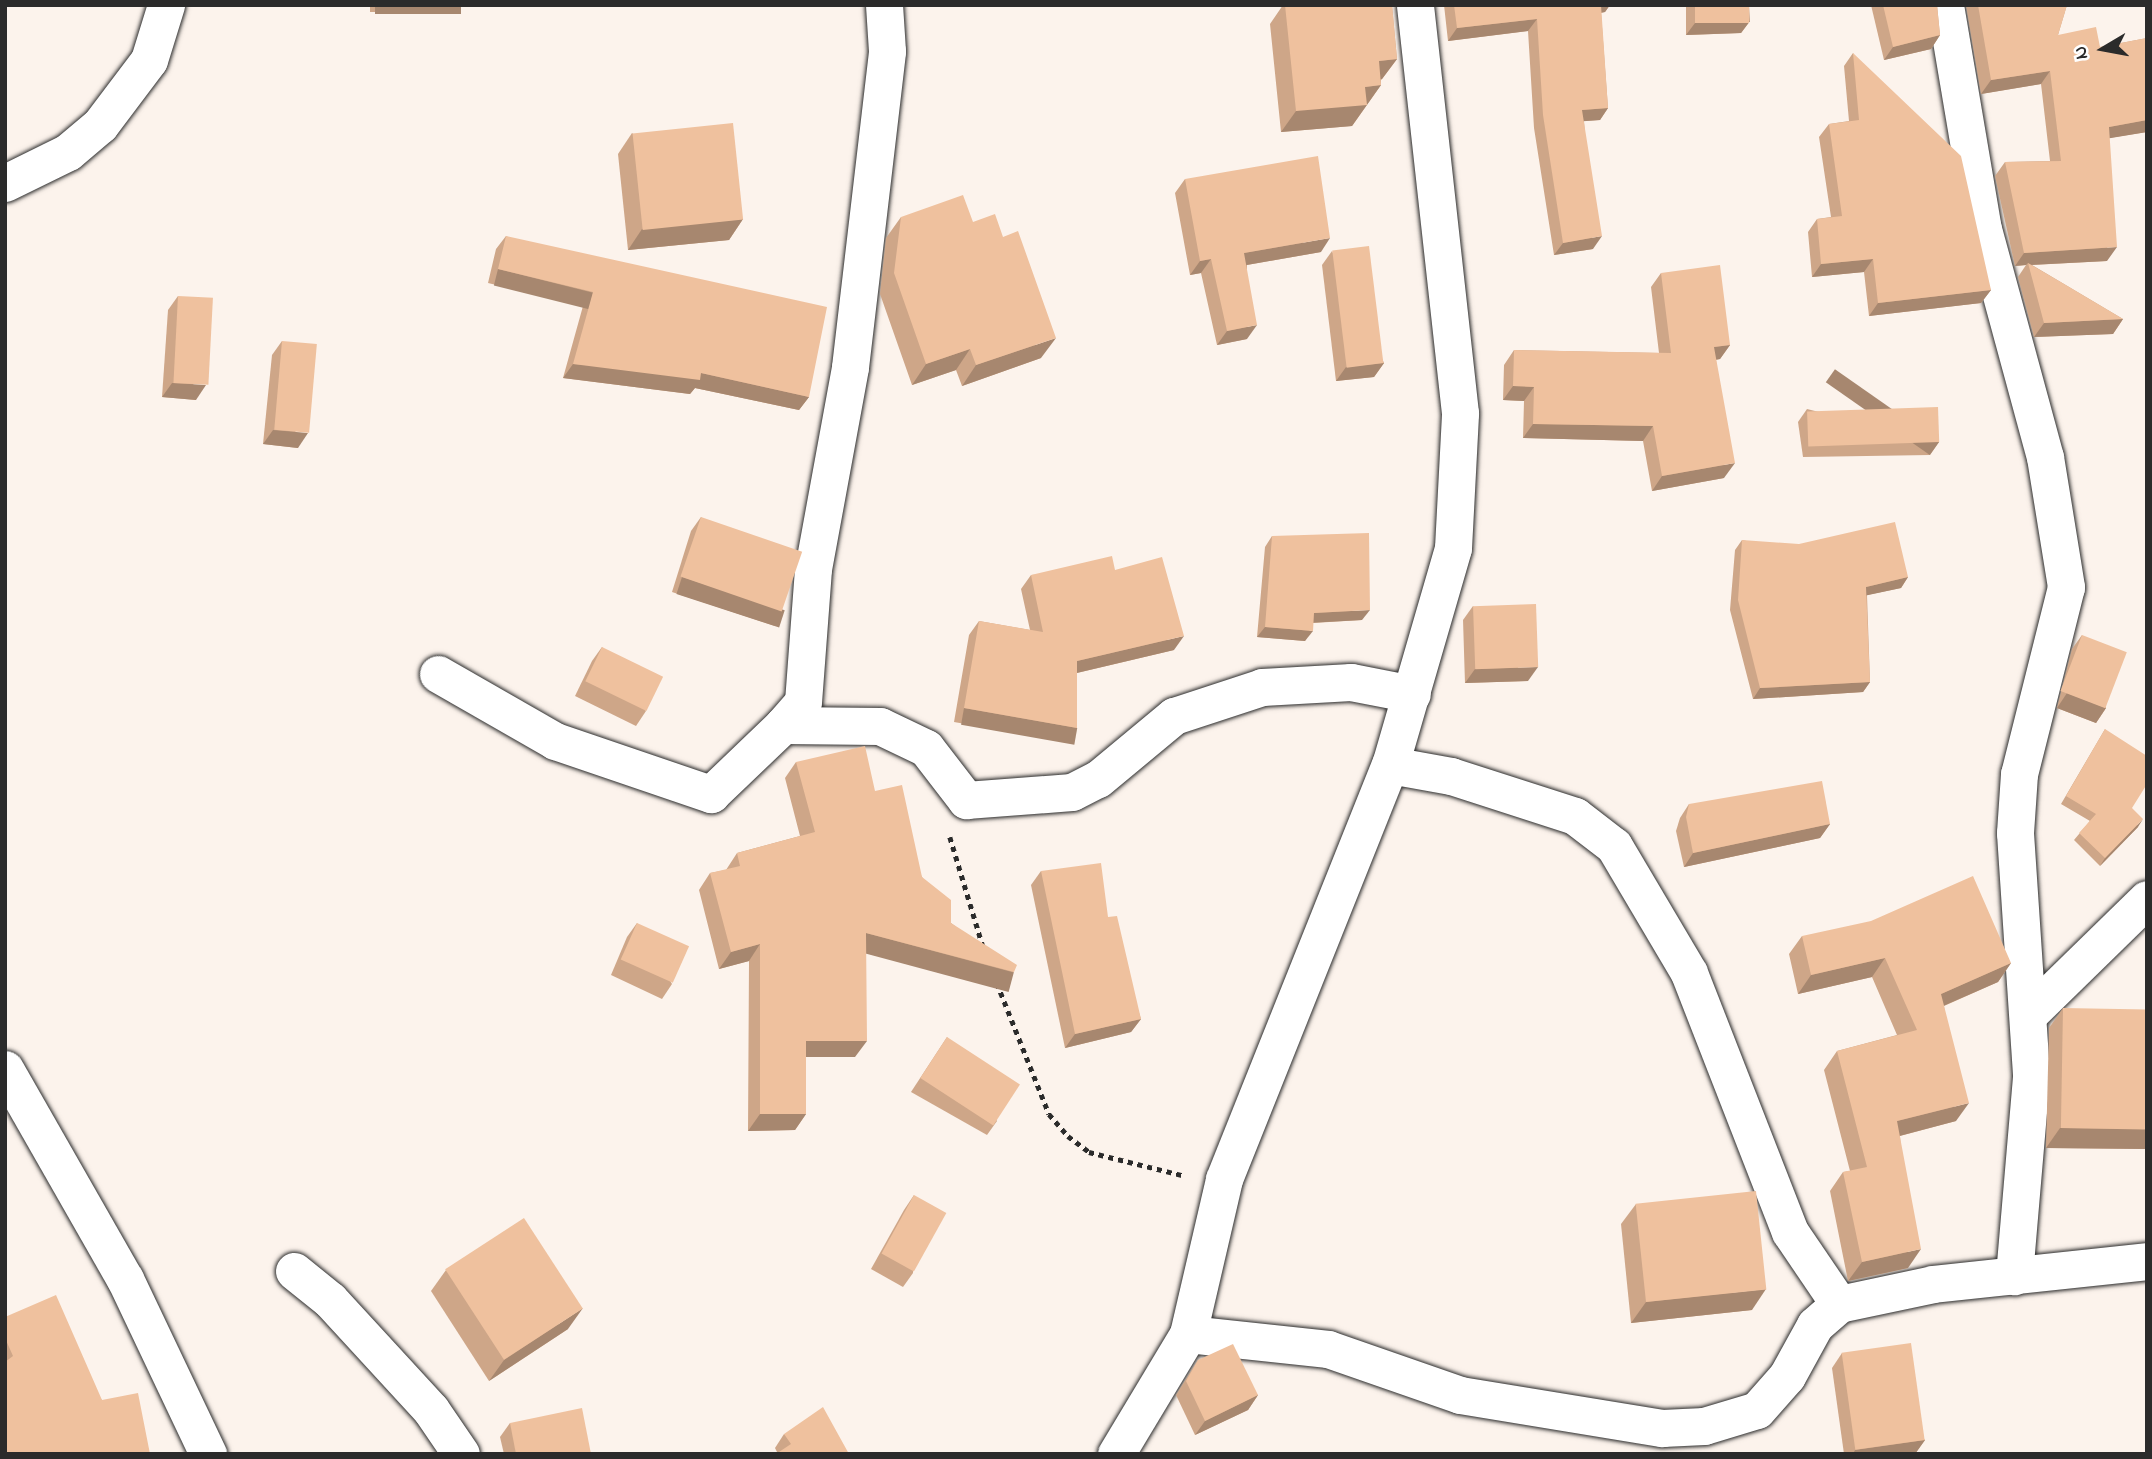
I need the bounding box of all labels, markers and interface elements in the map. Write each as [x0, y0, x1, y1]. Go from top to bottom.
north arrow [2068, 14, 2138, 84]
text: N [2067, 44, 2096, 61]

